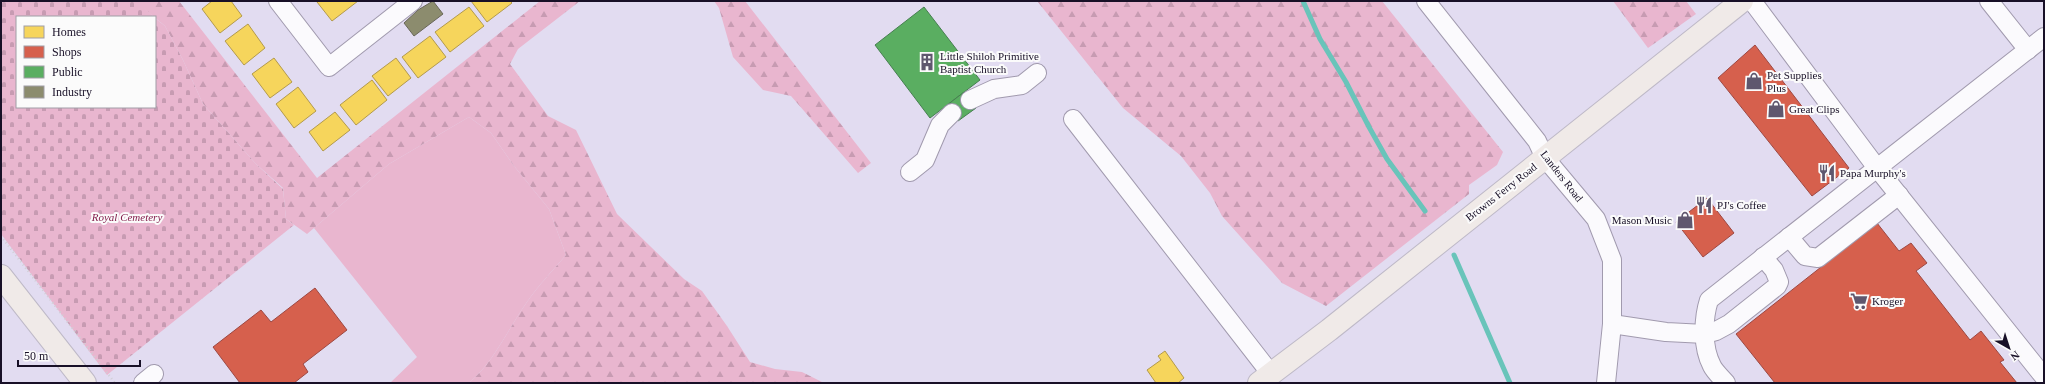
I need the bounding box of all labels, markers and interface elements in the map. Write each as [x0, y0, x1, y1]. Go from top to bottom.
legend [16, 16, 156, 108]
text: Homes [52, 25, 86, 39]
text: Shops [52, 45, 82, 59]
place label: Little Shiloh Primitive Baptist Church [940, 50, 1039, 75]
building icon: Little Shiloh Primitive Baptist Church [917, 52, 937, 72]
text: Public [52, 65, 83, 79]
place label: Pet Supplies Plus [1767, 69, 1822, 94]
shop icon: Pet Supplies Plus [1744, 71, 1764, 91]
text: Industry [52, 85, 92, 99]
shop icon: Great Clips [1766, 99, 1786, 119]
place label: Great Clips [1789, 103, 1839, 115]
street label: Landers Road [1538, 148, 1586, 204]
street label: Browns Ferry Road [1463, 160, 1539, 223]
restaurant icon: Papa Murphy's [1817, 163, 1837, 183]
place label: Papa Murphy's [1840, 167, 1906, 179]
restaurant icon: PJ's Coffee [1694, 195, 1714, 215]
place label: PJ's Coffee [1717, 199, 1766, 211]
shop icon: Mason Music [1675, 210, 1695, 230]
park label: Royal Cemetery [91, 211, 162, 223]
place label: Mason Music [1612, 214, 1672, 226]
supermarket icon: Kroger [1849, 291, 1869, 311]
place label: Kroger [1872, 295, 1903, 307]
north arrow [1989, 328, 2029, 368]
scale bar [18, 342, 140, 368]
text: 50 m [24, 349, 49, 363]
text: N [2008, 349, 2022, 363]

